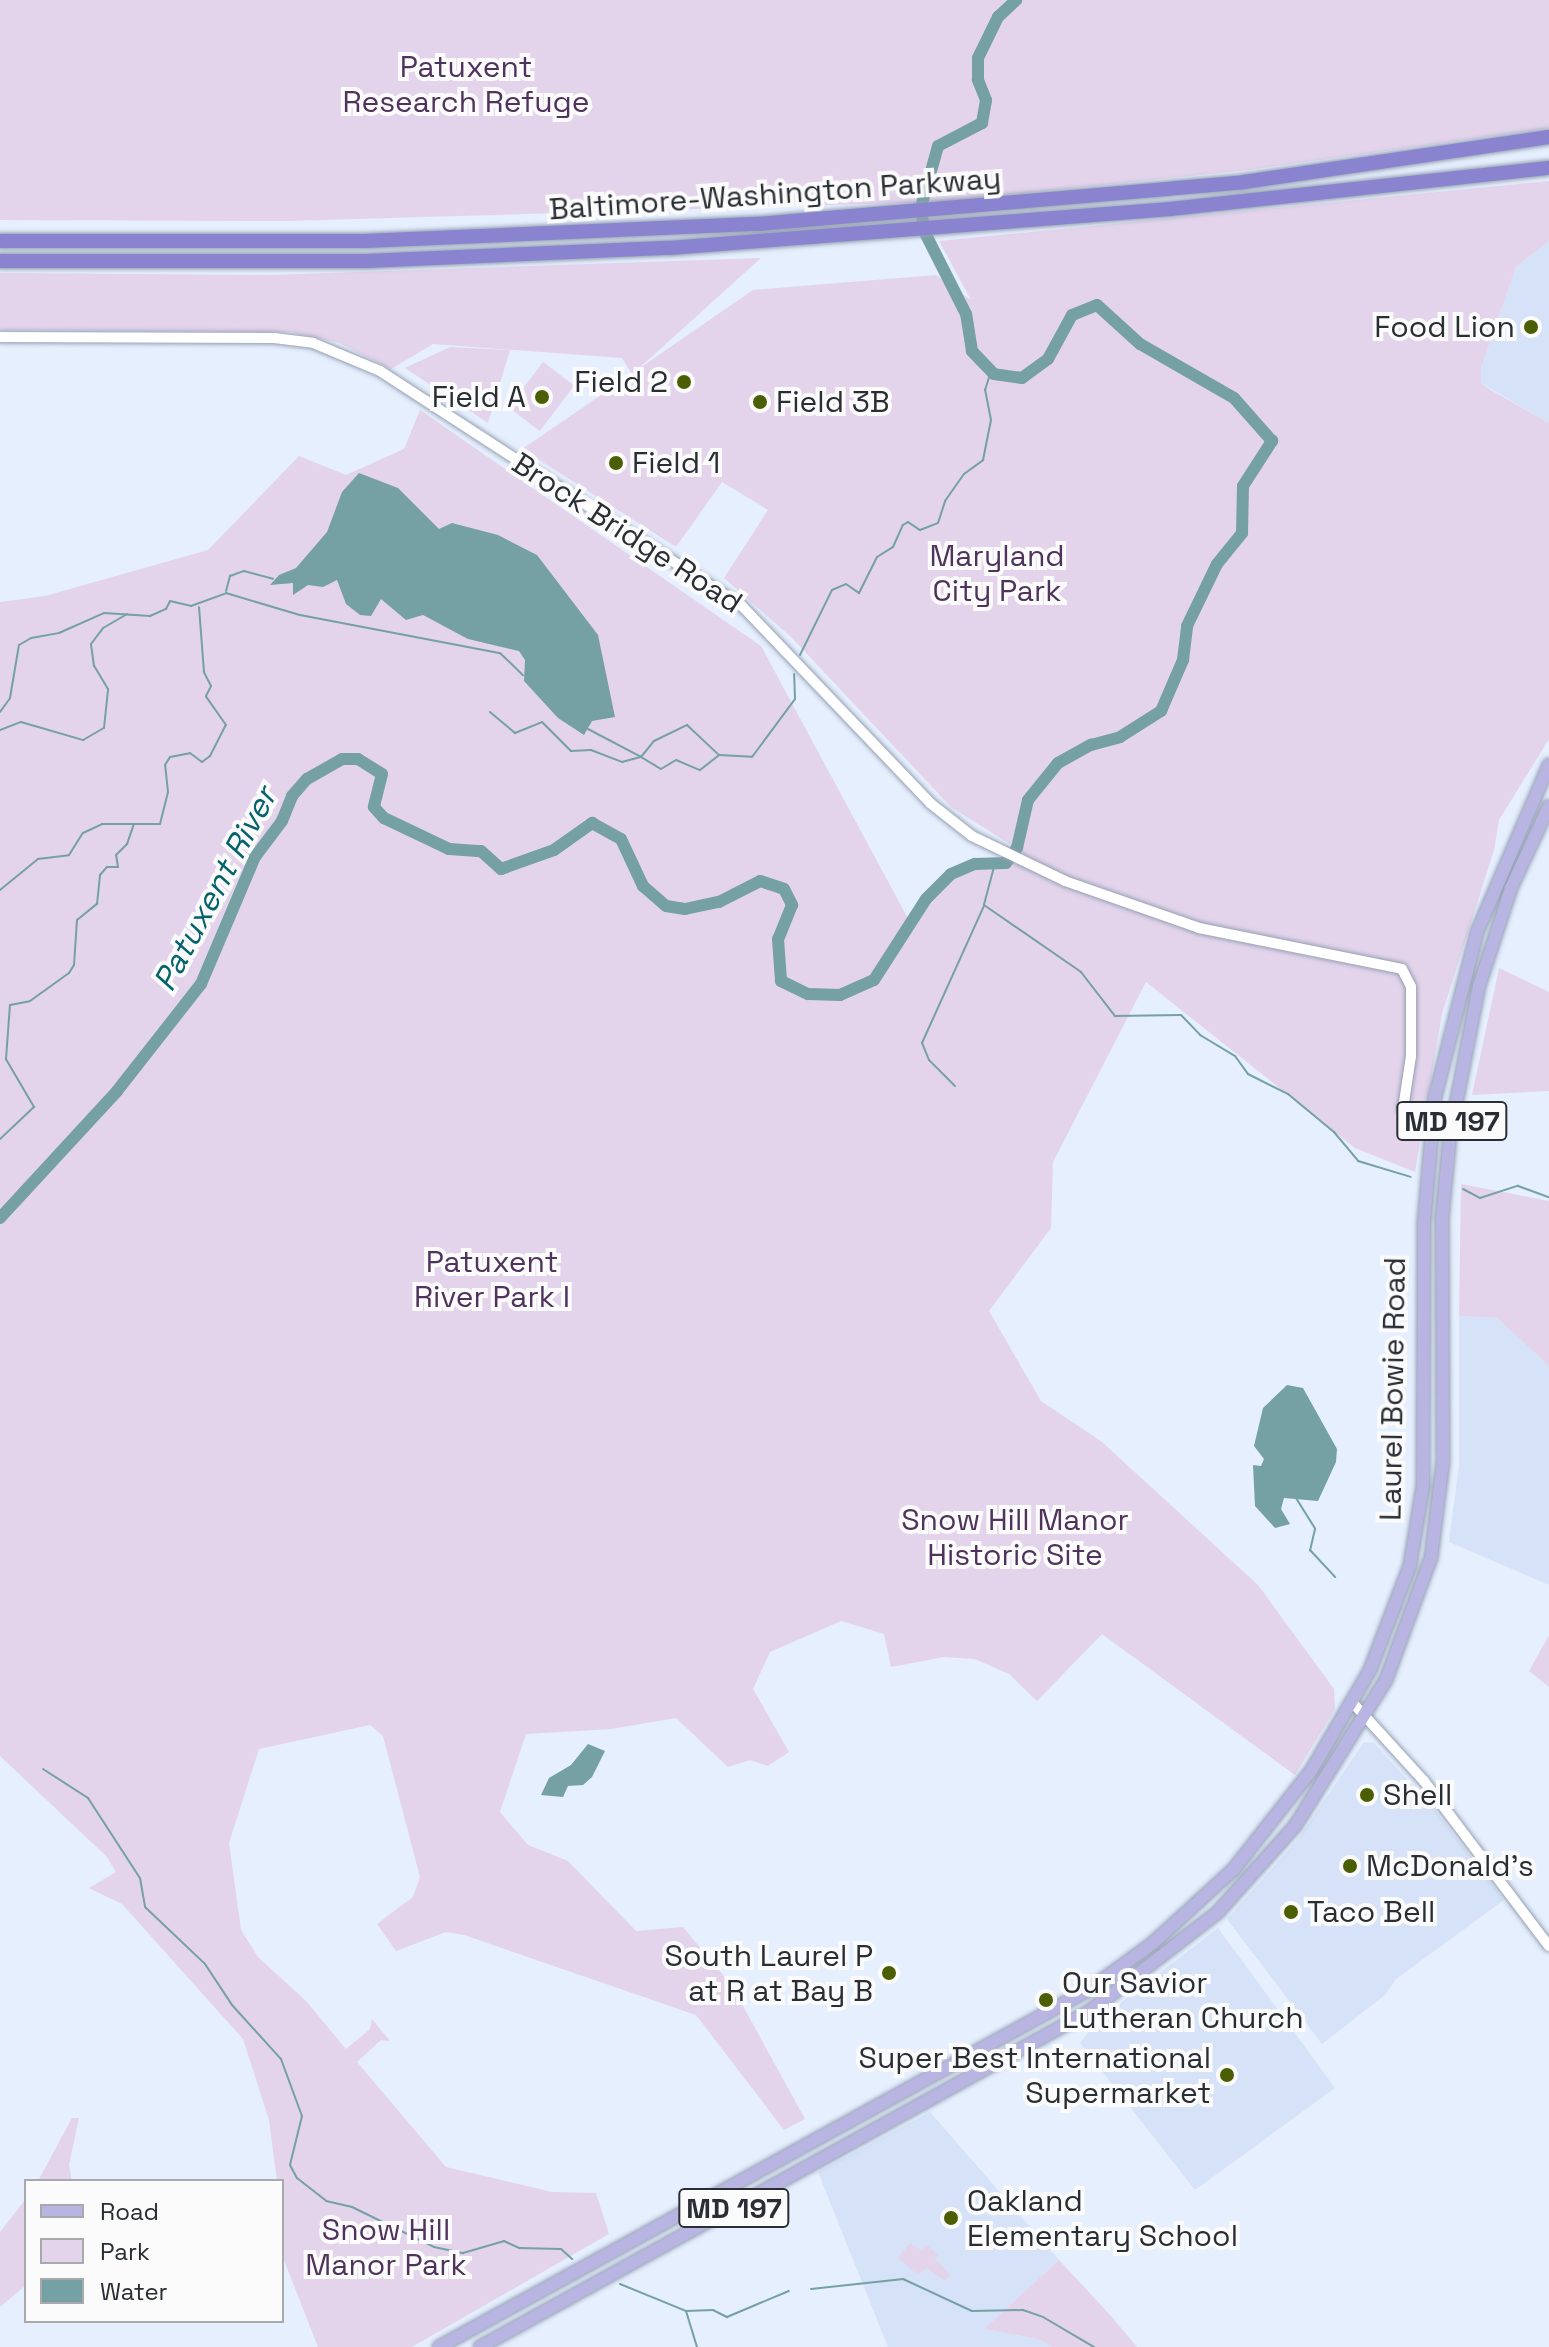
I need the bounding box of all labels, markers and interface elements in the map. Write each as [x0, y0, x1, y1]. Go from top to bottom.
park label: Patuxent Research Refuge [342, 49, 590, 120]
street label: Baltimore-Washington Parkway [548, 160, 1002, 228]
place label: Food Lion [1374, 309, 1515, 345]
marker: Food Lion [1522, 318, 1540, 336]
place label: Field 2 [574, 364, 668, 400]
marker: Field 2 [675, 373, 693, 391]
place label: Field A [431, 379, 526, 415]
place label: Field 3B [776, 384, 890, 420]
marker: Field A [533, 388, 551, 406]
marker: Field 3B [751, 393, 769, 411]
street label: Brock Bridge Road [505, 445, 749, 621]
place label: Field 1 [632, 445, 720, 481]
marker: Field 1 [607, 454, 625, 472]
park label: Maryland City Park [929, 538, 1065, 608]
water label: Patuxent River [145, 781, 285, 997]
road number: MD 197 [1396, 1097, 1508, 1145]
park label: Patuxent River Park I [414, 1244, 570, 1314]
street label: Laurel Bowie Road [1373, 1257, 1413, 1521]
park label: Snow Hill Manor Historic Site [901, 1502, 1129, 1572]
place label: Shell [1383, 1777, 1452, 1813]
marker: Shell [1358, 1786, 1376, 1804]
place label: McDonald's [1366, 1848, 1534, 1884]
marker: McDonald's [1341, 1857, 1359, 1875]
place label: Taco Bell [1307, 1894, 1435, 1930]
marker: Taco Bell [1282, 1903, 1300, 1921]
place label: South Laurel P at R at Bay B [665, 1938, 873, 2008]
marker: South Laurel P at R at Bay B [880, 1964, 898, 1982]
place label: Our Savior Lutheran Church [1062, 1965, 1304, 2036]
marker: Our Savior Lutheran Church [1037, 1991, 1055, 2009]
place label: Super Best International Supermarket [859, 2040, 1211, 2110]
marker: Super Best International Supermarket [1218, 2066, 1236, 2084]
legend [24, 2179, 284, 2323]
place label: Oakland Elementary School [967, 2183, 1238, 2254]
road number: MD 197 [678, 2184, 790, 2232]
text: Road [100, 2196, 159, 2227]
marker: Oakland Elementary School [942, 2209, 960, 2227]
park label: Snow Hill Manor Park [305, 2212, 467, 2282]
text: Park [100, 2236, 150, 2267]
text: Water [100, 2276, 168, 2307]

